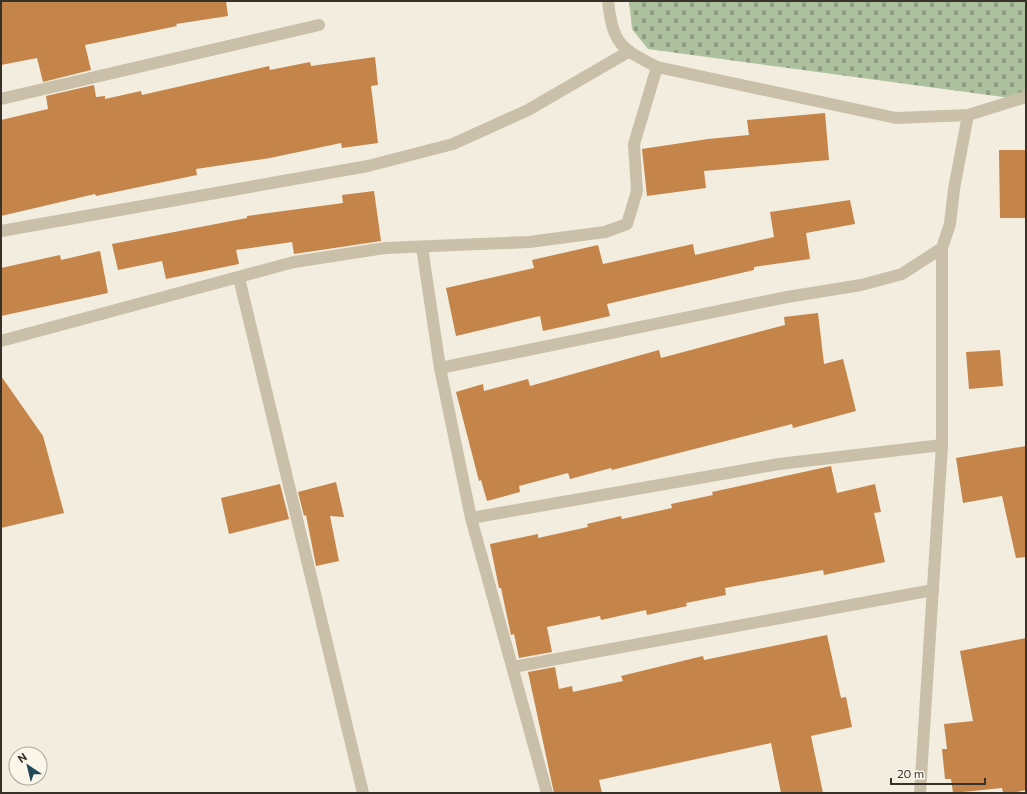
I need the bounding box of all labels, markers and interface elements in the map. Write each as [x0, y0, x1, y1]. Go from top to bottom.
north arrow [8, 746, 48, 786]
text: N [15, 750, 29, 765]
scale bar [891, 760, 985, 786]
text: 20 m [897, 766, 924, 780]

